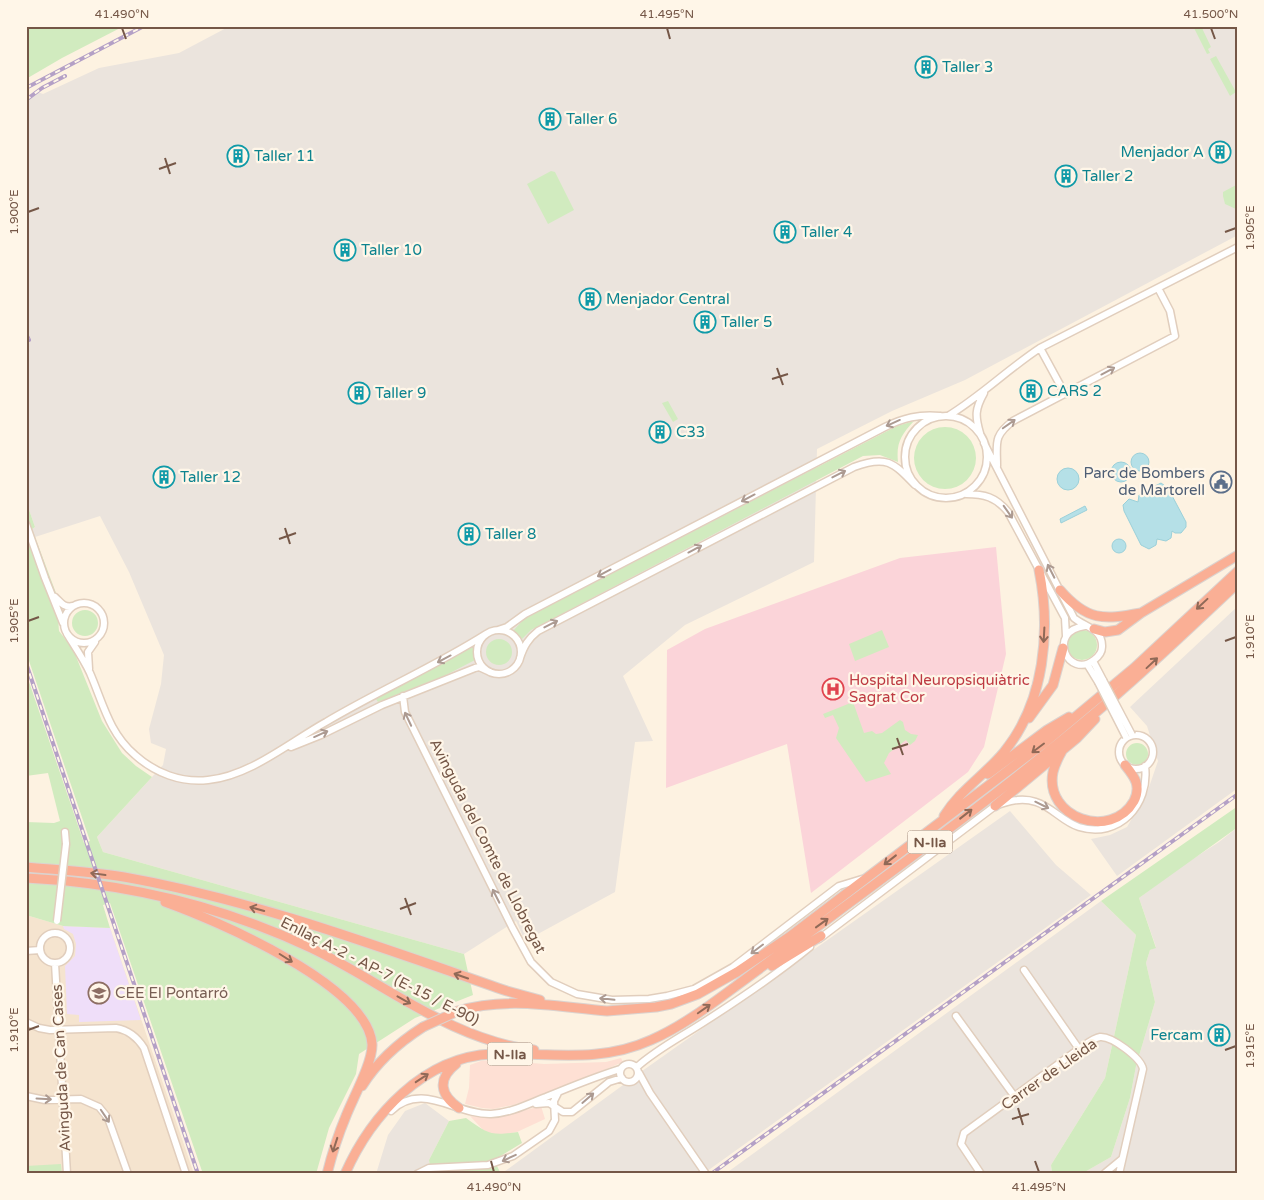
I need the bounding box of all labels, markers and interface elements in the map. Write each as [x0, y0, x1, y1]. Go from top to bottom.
text: 41.490°N [95, 7, 149, 21]
text: 41.495°N [640, 7, 694, 21]
text: 41.500°N [1184, 7, 1238, 21]
building icon: Taller 3 [914, 55, 938, 79]
place label: Taller 3 [942, 58, 993, 76]
building icon: Taller 6 [538, 107, 562, 131]
place label: Taller 6 [566, 110, 617, 128]
building icon: Menjador A [1208, 140, 1232, 164]
place label: Menjador A [1120, 143, 1204, 161]
building icon: Taller 11 [226, 144, 250, 168]
place label: Taller 11 [254, 147, 315, 165]
building icon: Taller 2 [1054, 164, 1078, 188]
place label: Taller 2 [1082, 167, 1133, 185]
text: 1.900°E [7, 189, 21, 235]
text: 1.905°E [1243, 205, 1257, 251]
building icon: Taller 4 [773, 220, 797, 244]
place label: Taller 4 [801, 223, 852, 241]
building icon: Taller 10 [333, 238, 357, 262]
place label: Taller 10 [361, 241, 422, 259]
building icon: Menjador Central [578, 287, 602, 311]
place label: Menjador Central [606, 290, 730, 308]
building icon: Taller 5 [693, 310, 717, 334]
place label: Taller 5 [721, 313, 772, 331]
one-way arrow [1100, 366, 1115, 375]
building icon: CARS 2 [1019, 379, 1043, 403]
building icon: Taller 9 [347, 381, 371, 405]
place label: CARS 2 [1047, 382, 1102, 400]
place label: Taller 9 [375, 384, 426, 402]
one-way arrow [886, 419, 901, 429]
one-way arrow [1002, 419, 1016, 429]
building icon: C33 [648, 420, 672, 444]
place label: C33 [676, 423, 705, 441]
place label: Parc de Bombers de Martorell [1083, 464, 1205, 499]
building icon: Taller 12 [152, 465, 176, 489]
place label: Taller 12 [180, 468, 241, 486]
one-way arrow [832, 469, 847, 479]
public building icon: Parc de Bombers de Martorell [1209, 470, 1233, 494]
one-way arrow [741, 494, 756, 503]
one-way arrow [1003, 505, 1013, 519]
building icon: Taller 8 [457, 522, 481, 546]
place label: Taller 8 [485, 525, 536, 543]
one-way arrow [687, 544, 702, 553]
one-way arrow [1046, 564, 1055, 579]
one-way arrow [597, 569, 612, 578]
text: 1.905°E [7, 598, 21, 644]
one-way arrow [1196, 598, 1209, 610]
text: 1.910°E [1243, 614, 1257, 660]
one-way arrow [543, 619, 558, 628]
one-way arrow [1040, 627, 1049, 643]
one-way arrow [437, 654, 451, 664]
one-way arrow [1146, 657, 1159, 669]
place label: Hospital Neuropsiquiàtric Sagrat Cor [849, 671, 1030, 706]
hospital icon: Hospital Neuropsiquiàtric Sagrat Cor [821, 677, 845, 701]
one-way arrow [403, 712, 412, 727]
one-way arrow [313, 729, 328, 739]
street label: Avinguda del Comte de Llobregat [426, 736, 550, 957]
one-way arrow [1031, 743, 1045, 753]
one-way arrow [1034, 800, 1049, 810]
one-way arrow [959, 809, 972, 820]
road number: N-IIa [908, 830, 952, 854]
one-way arrow [883, 855, 897, 865]
one-way arrow [91, 869, 107, 879]
one-way arrow [491, 889, 500, 904]
one-way arrow [249, 904, 265, 913]
street label: Enllaç A-2 - AP-7 (E-15 / E-90) [278, 913, 482, 1029]
one-way arrow [815, 917, 828, 928]
one-way arrow [751, 944, 764, 955]
one-way arrow [278, 953, 292, 963]
one-way arrow [454, 970, 470, 980]
school or university icon: CEE El Pontarró [87, 981, 111, 1005]
street label: Avinguda de Can Cases [48, 984, 74, 1152]
place label: CEE El Pontarró [115, 984, 228, 1002]
one-way arrow [599, 994, 615, 1004]
one-way arrow [396, 996, 411, 1006]
one-way arrow [697, 1004, 711, 1014]
text: 1.910°E [7, 1007, 21, 1053]
building icon: Fercam [1207, 1023, 1231, 1047]
text: 1.915°E [1243, 1023, 1257, 1069]
place label: Fercam [1150, 1026, 1203, 1044]
street label: Carrer de Lleida [998, 1034, 1100, 1114]
road number: N-IIa [488, 1042, 532, 1066]
one-way arrow [415, 1073, 429, 1083]
one-way arrow [581, 1093, 594, 1104]
one-way arrow [36, 1095, 52, 1104]
one-way arrow [100, 1108, 110, 1122]
one-way arrow [330, 1137, 340, 1153]
one-way arrow [502, 1154, 517, 1163]
text: 41.490°N [467, 1180, 521, 1194]
text: 41.495°N [1012, 1180, 1066, 1194]

